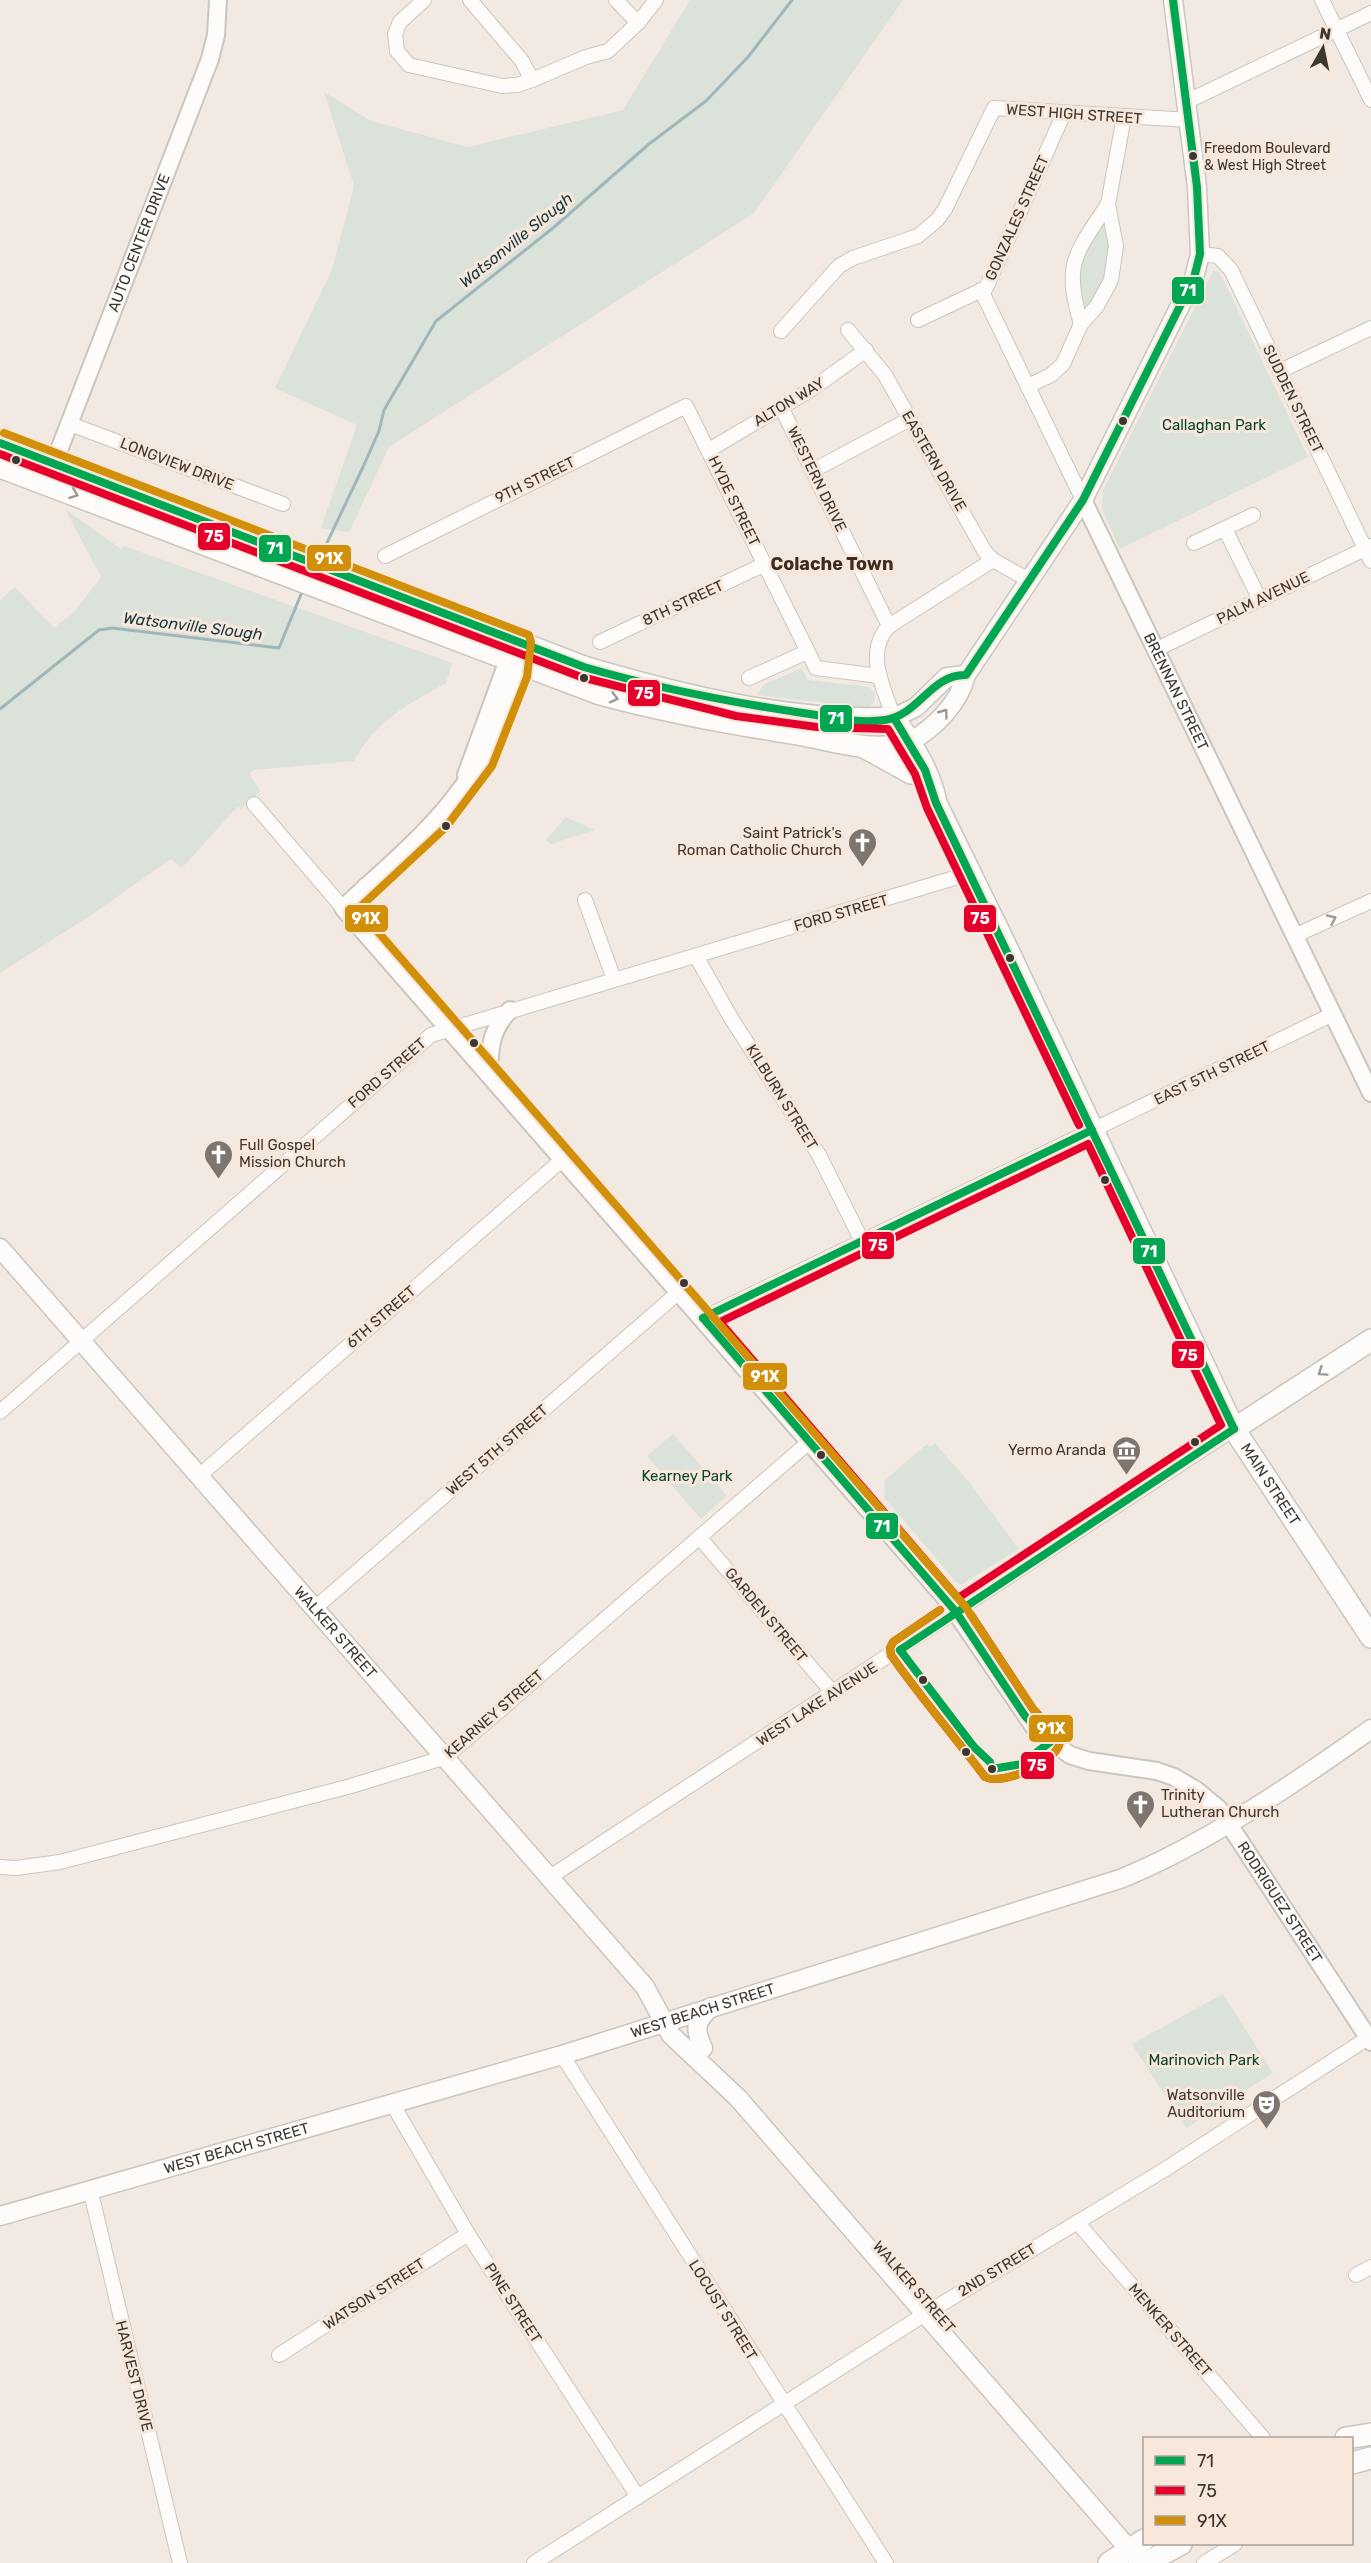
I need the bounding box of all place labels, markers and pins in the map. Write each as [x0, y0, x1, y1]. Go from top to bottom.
place label: Freedom Boulevard & West High Street [1204, 140, 1331, 174]
marker: Freedom Boulevard & West High Street [1187, 150, 1199, 162]
unlabelled marker [1117, 415, 1129, 427]
unlabelled marker [10, 454, 22, 466]
unlabelled marker [578, 672, 590, 684]
unlabelled marker [440, 820, 452, 832]
place label: Saint Patrick's Roman Catholic Church [677, 824, 842, 859]
church icon: Saint Patrick's Roman Catholic Church [847, 826, 879, 868]
unlabelled marker [1004, 952, 1016, 964]
unlabelled marker [468, 1037, 480, 1049]
place label: Full Gospel Mission Church [239, 1136, 346, 1171]
church icon: Full Gospel Mission Church [202, 1138, 234, 1180]
unlabelled marker [1099, 1174, 1111, 1186]
unlabelled marker [678, 1277, 690, 1289]
museum icon: Yermo Aranda [1111, 1434, 1143, 1476]
unlabelled marker [1189, 1436, 1201, 1448]
place label: Yermo Aranda [1008, 1441, 1106, 1459]
unlabelled marker [815, 1449, 827, 1461]
unlabelled marker [917, 1674, 929, 1686]
unlabelled marker [960, 1746, 972, 1758]
unlabelled marker [986, 1763, 998, 1775]
place label: Trinity Lutheran Church [1161, 1786, 1279, 1821]
church icon: Trinity Lutheran Church [1124, 1788, 1156, 1830]
place label: Watsonville Auditorium [1166, 2086, 1245, 2121]
theatre icon: Watsonville Auditorium [1250, 2088, 1282, 2130]

